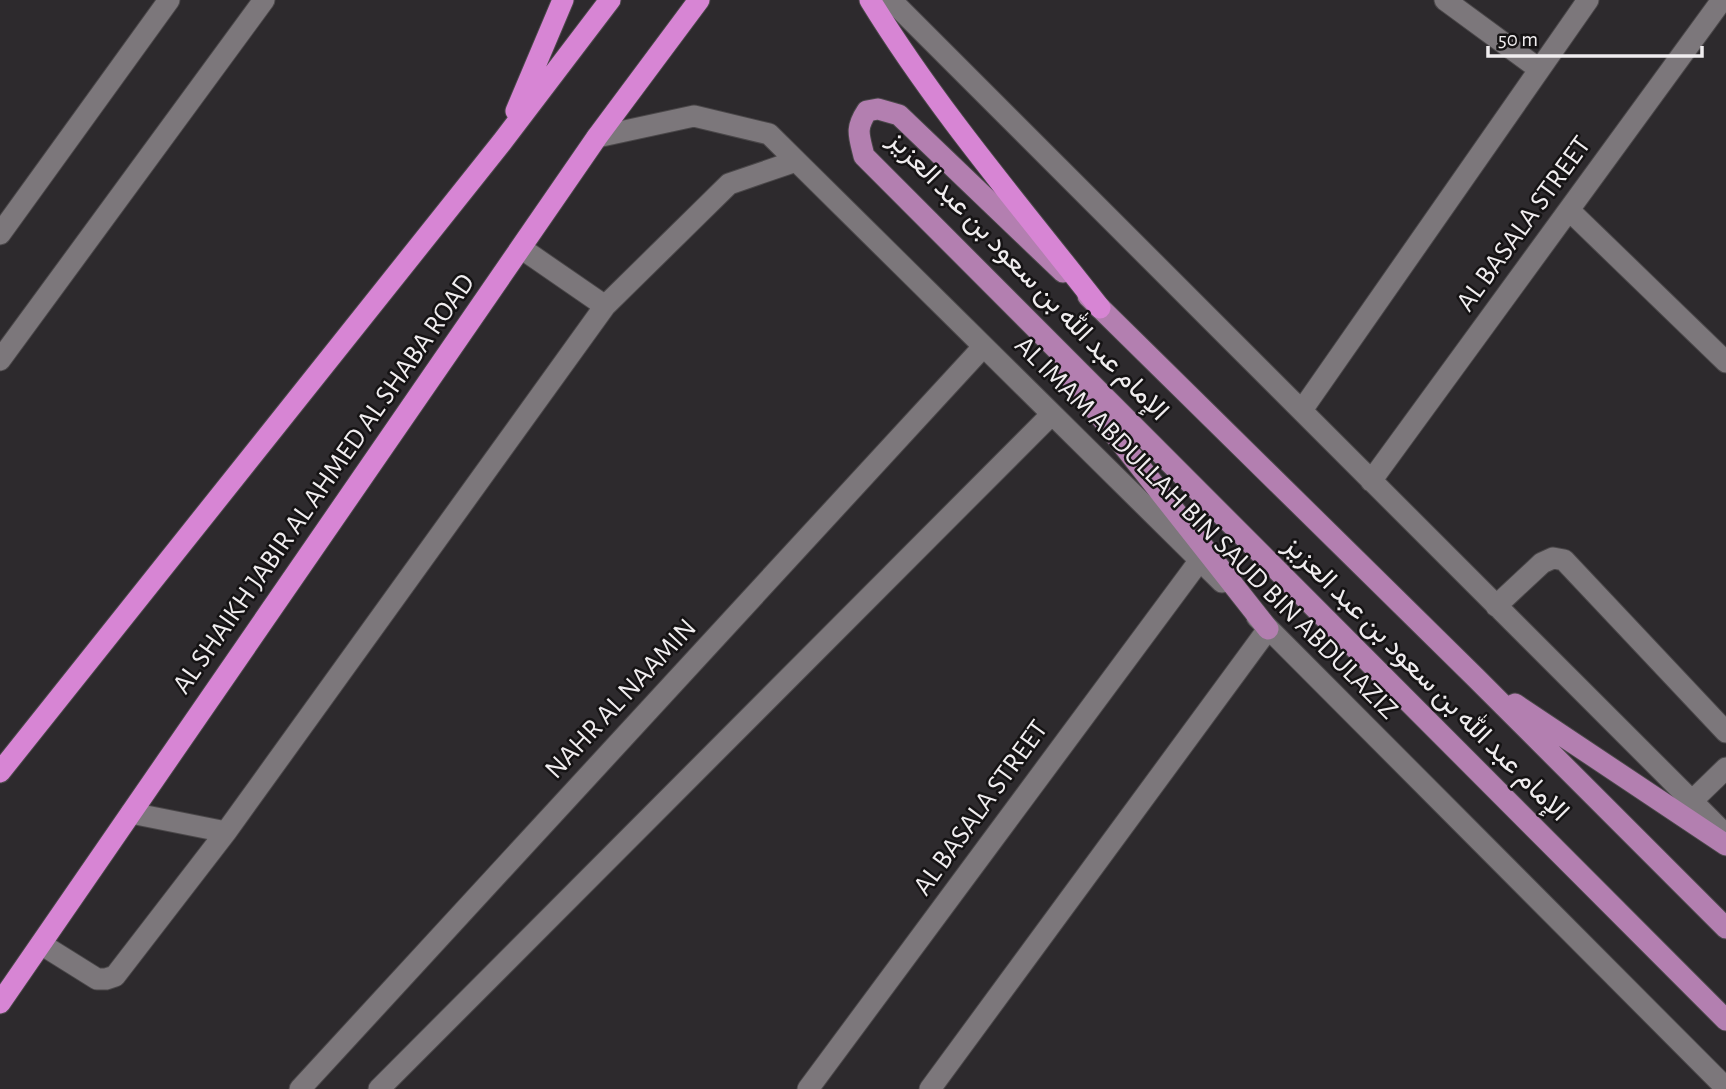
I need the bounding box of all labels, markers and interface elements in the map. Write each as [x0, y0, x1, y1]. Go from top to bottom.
scale bar [1488, 14, 1702, 58]
text: 50 m [1498, 29, 1538, 50]
street label: الإمام عبد الله بن سعود بن عبد العزيز [880, 122, 1176, 428]
street label: AL BASALA STREET [1451, 131, 1597, 316]
street label: AL SHAIKH JABIR AL AHMED AL SHABA ROAD [168, 269, 480, 699]
street label: AL IMAM ABDULLAH BIN SAUD BIN ABDULAZIZ [1009, 331, 1403, 725]
street label: الإمام عبد الله بن سعود بن عبد العزيز [1275, 528, 1577, 829]
street label: NAHR AL NAAMIN [540, 614, 702, 784]
street label: AL BASALA STREET [908, 715, 1054, 900]

